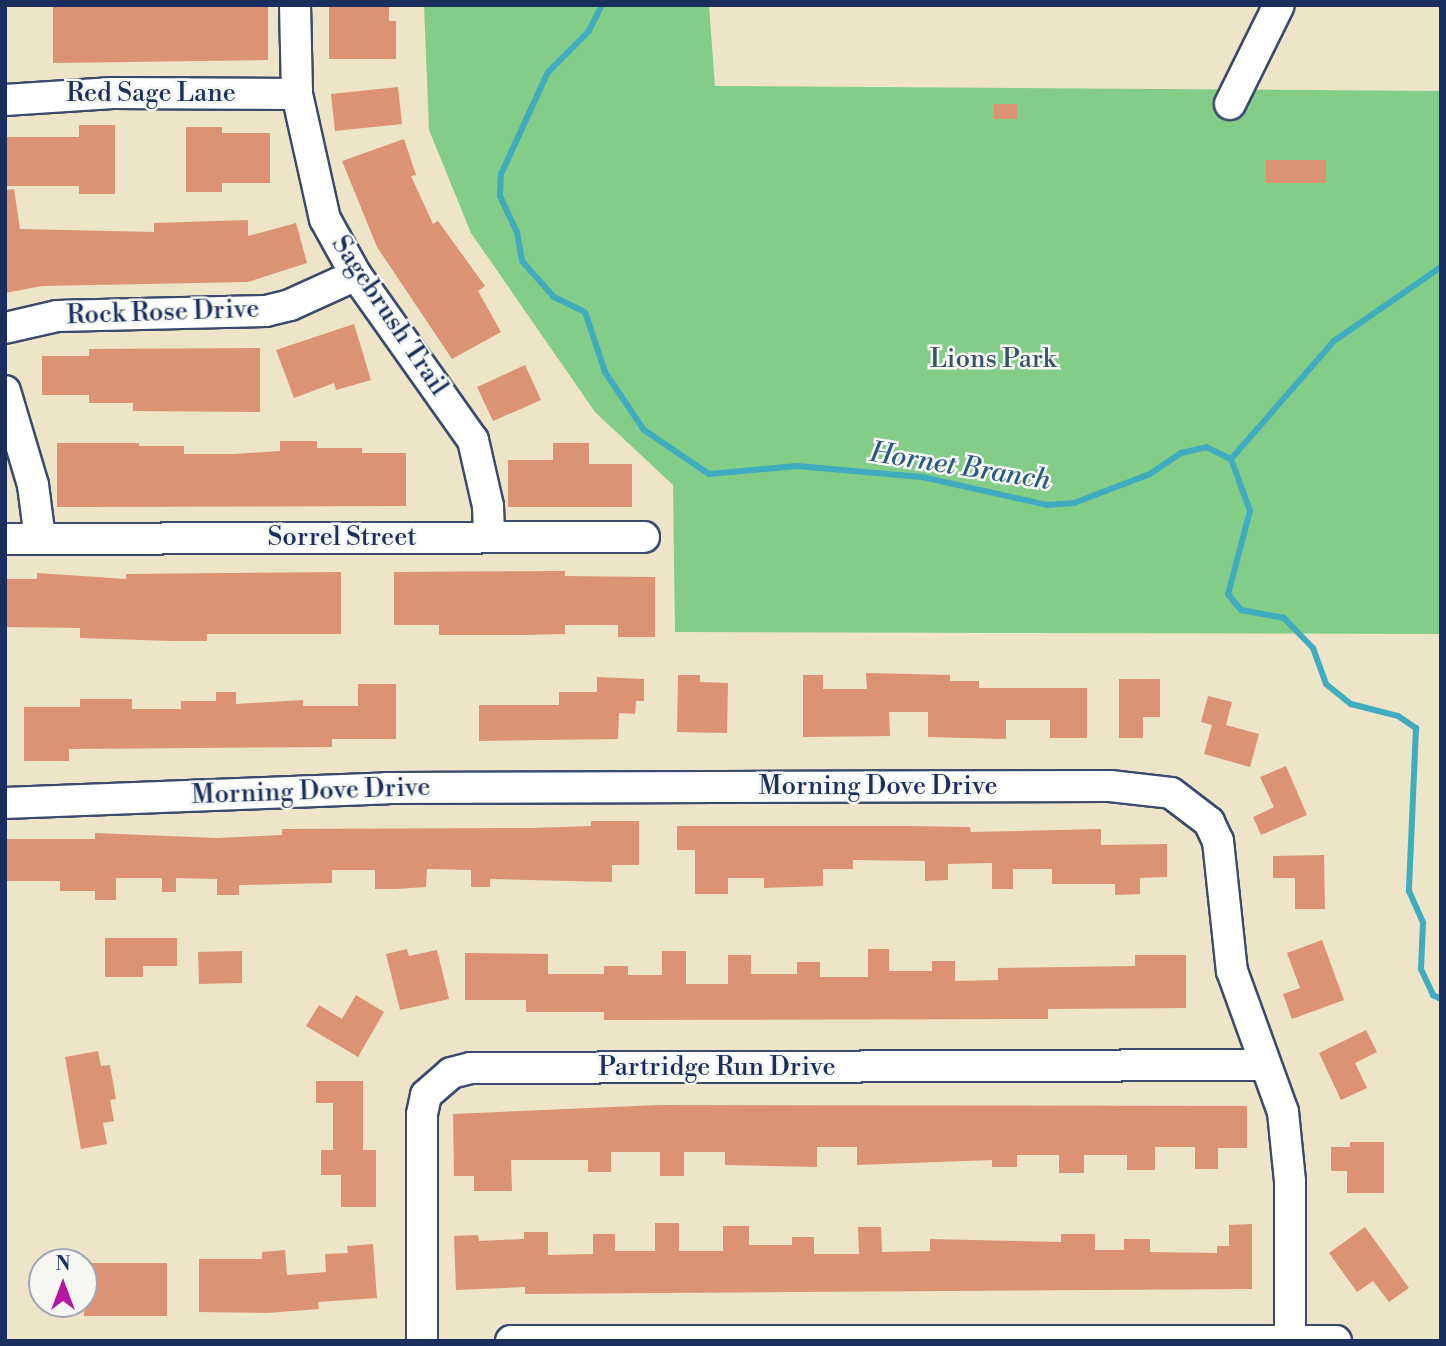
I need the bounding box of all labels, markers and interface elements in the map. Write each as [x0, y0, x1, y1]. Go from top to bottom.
street label: Red Sage Lane [66, 78, 236, 110]
street label: Sagebrush Trail [324, 230, 454, 402]
street label: Rock Rose Drive [66, 294, 260, 332]
park label: Lions Park [930, 344, 1056, 376]
water label: Hornet Branch [867, 436, 1053, 498]
street label: Sorrel Street [267, 522, 417, 554]
street label: Morning Dove Drive [758, 771, 998, 803]
street label: Morning Dove Drive [191, 772, 431, 812]
street label: Partridge Run Drive [598, 1052, 836, 1084]
north arrow [28, 1248, 98, 1318]
text: N [55, 1252, 71, 1276]

